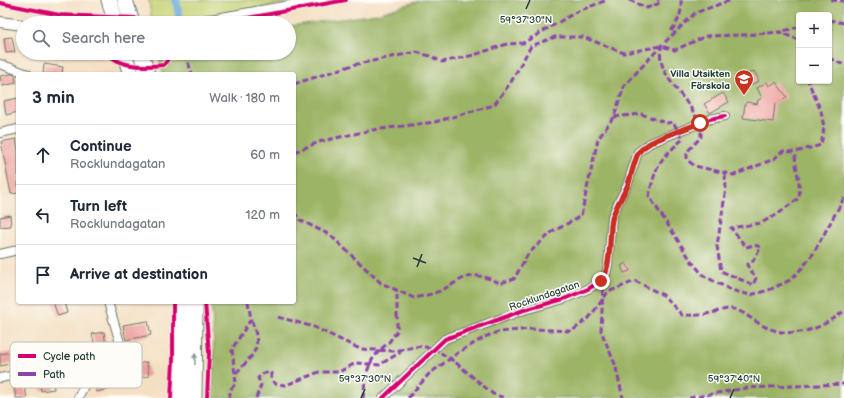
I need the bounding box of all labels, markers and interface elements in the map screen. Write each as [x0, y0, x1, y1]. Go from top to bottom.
map controls [796, 12, 832, 84]
button: + [796, 12, 832, 48]
text: 59°37'30"N [500, 14, 552, 26]
search box [16, 16, 296, 60]
icon: search [30, 27, 52, 49]
text: Search here [62, 29, 145, 48]
button: − [796, 48, 832, 84]
place label: Villa Utsikten Förskola [670, 68, 730, 92]
school or university icon: Villa Utsikten Förskola [733, 68, 755, 96]
text: 3 min [32, 88, 75, 108]
text: Walk · 180 m [209, 90, 280, 106]
route start [691, 114, 709, 132]
text: Continue [70, 137, 132, 156]
icon: ahead [32, 144, 54, 166]
text: 60 m [250, 147, 280, 163]
text: Rocklundagatan [70, 156, 165, 172]
text: Turn left [70, 197, 127, 216]
icon: left [32, 204, 54, 226]
text: 120 m [245, 207, 280, 223]
text: Rocklundagatan [70, 216, 165, 232]
icon: arrive [32, 264, 54, 286]
text: Arrive at destination [70, 265, 208, 284]
route end [592, 272, 610, 290]
street label: Rocklundagatan [508, 278, 581, 314]
legend [10, 342, 142, 388]
text: Cycle path [43, 350, 95, 363]
one-way arrow [192, 352, 198, 365]
text: Path [43, 368, 65, 381]
text: 59°37'30"N [339, 373, 391, 385]
text: 59°37'40"N [708, 373, 760, 385]

